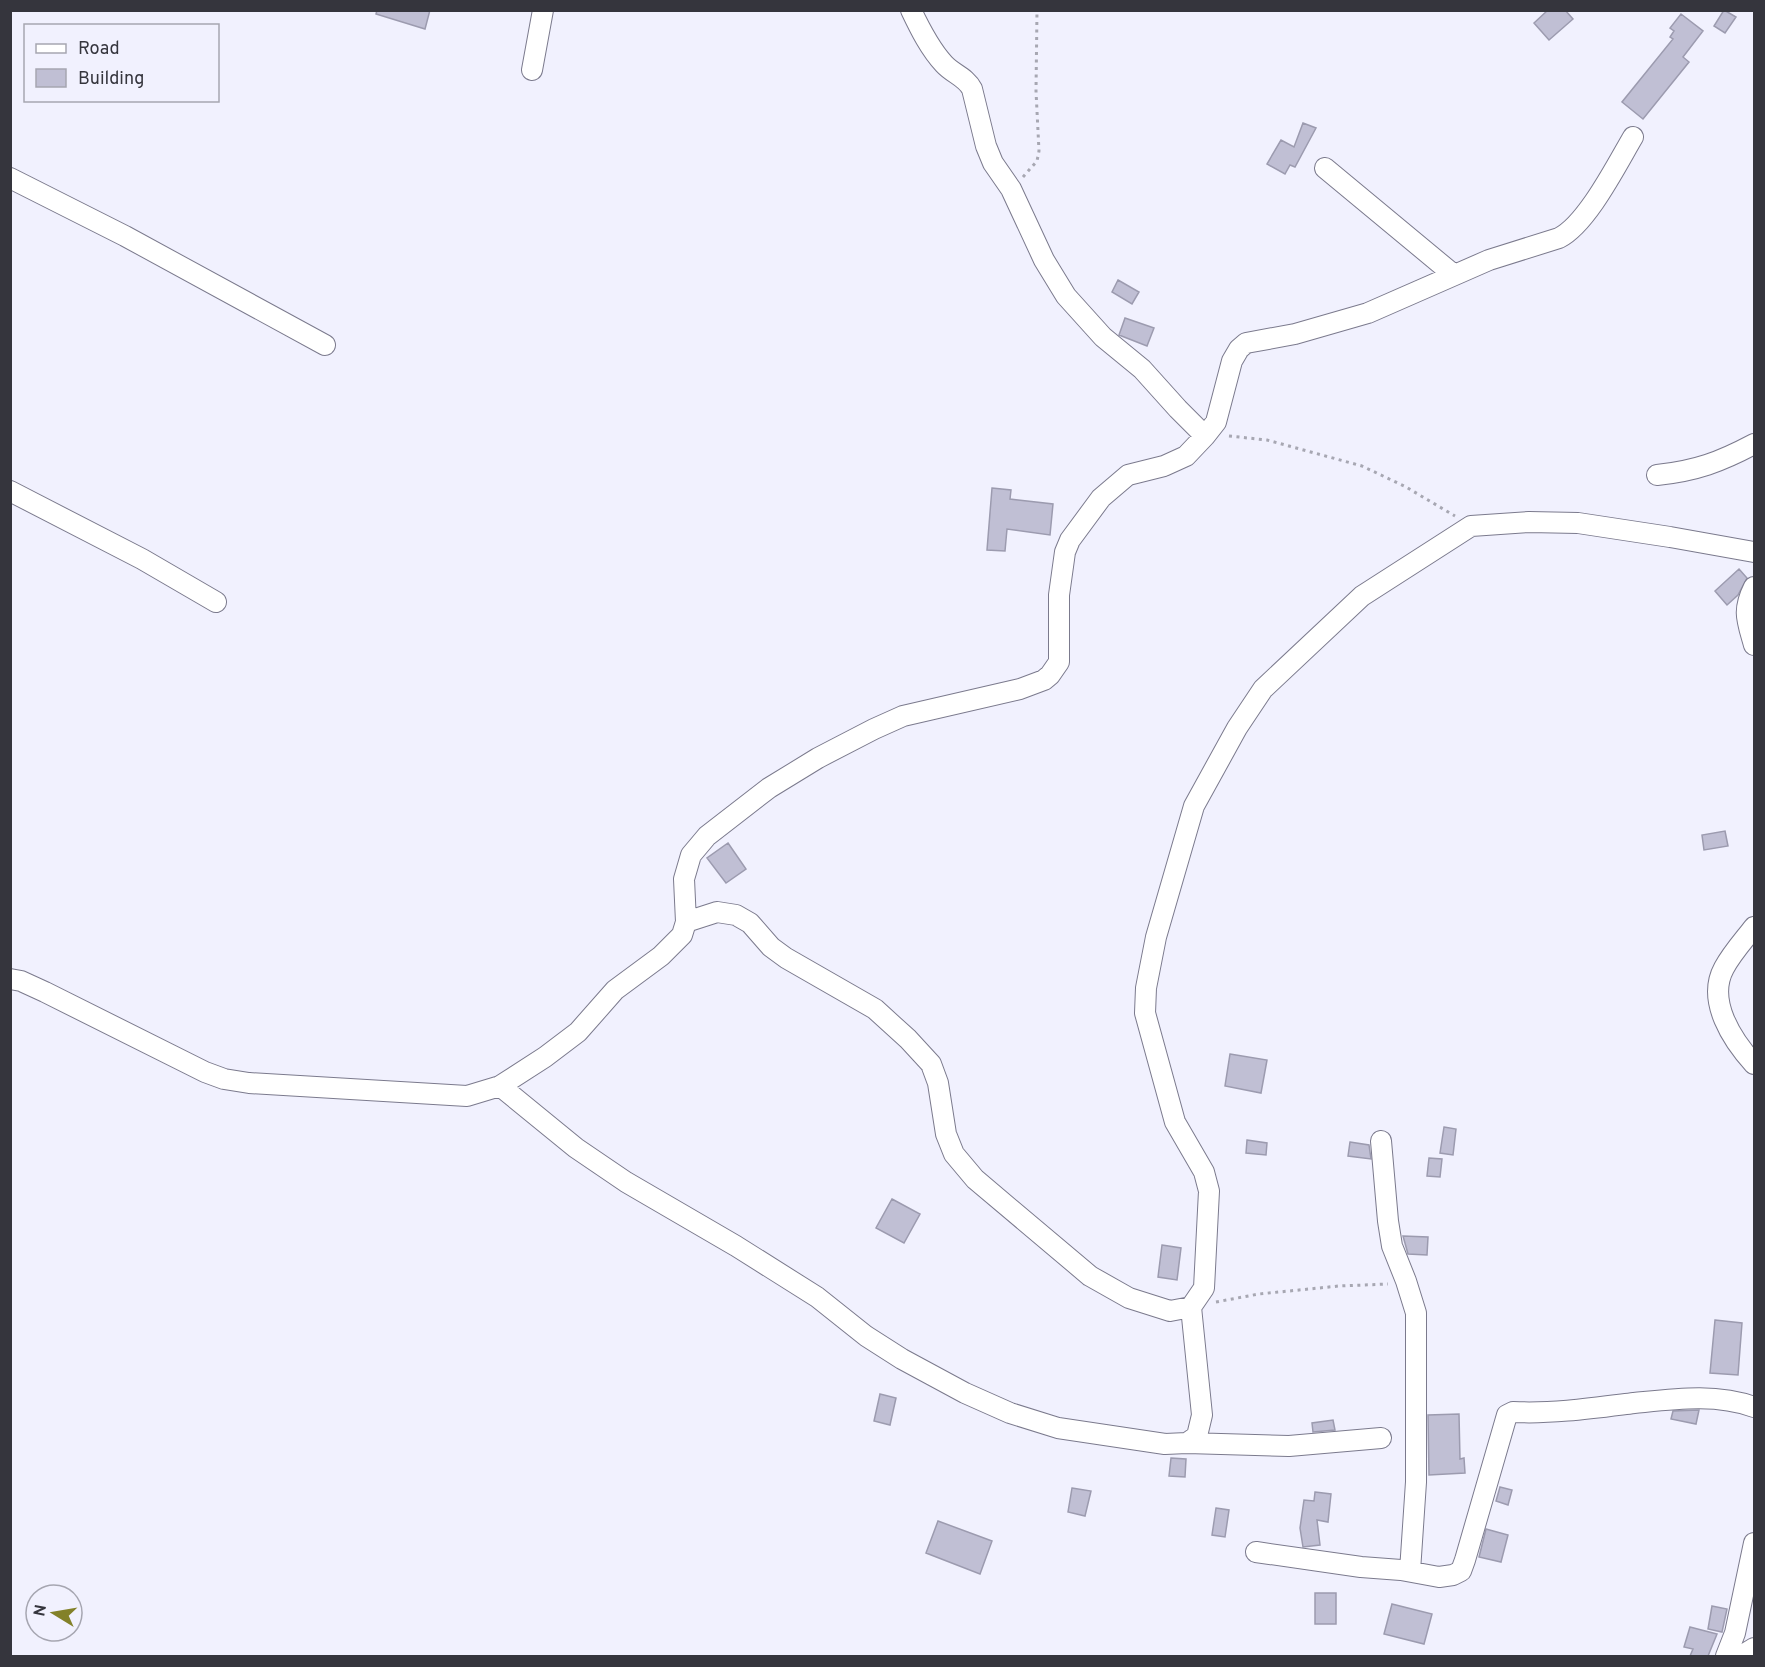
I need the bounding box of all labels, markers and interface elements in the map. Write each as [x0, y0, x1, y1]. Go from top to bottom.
legend [24, 24, 219, 102]
text: Road [78, 38, 120, 61]
text: Building [78, 68, 144, 91]
north arrow [24, 1583, 84, 1643]
text: N [30, 1603, 52, 1618]

